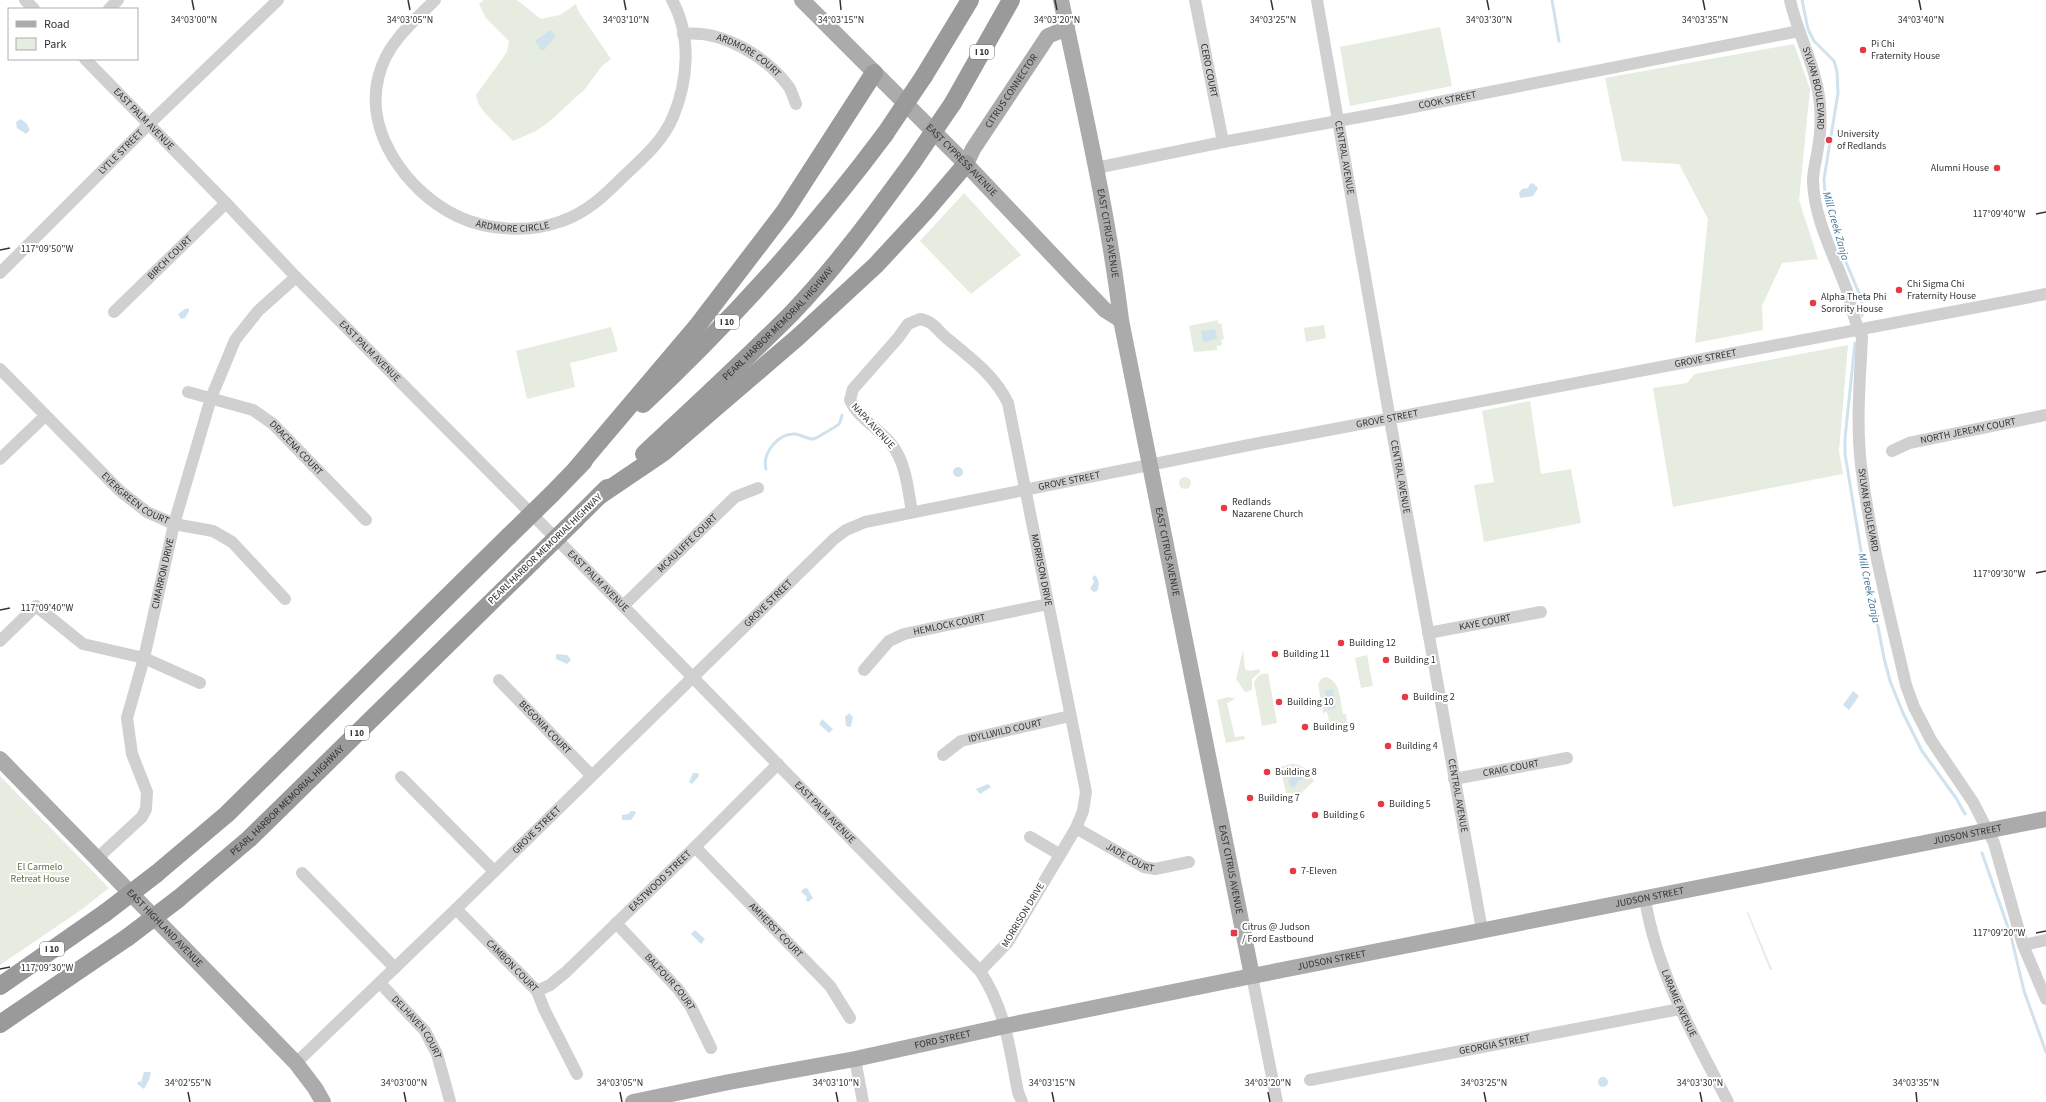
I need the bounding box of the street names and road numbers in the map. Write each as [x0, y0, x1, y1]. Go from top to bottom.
street label: ARDMORE COURT [715, 30, 784, 81]
street label: CERO COURT [1197, 42, 1221, 99]
road number: I 10 [970, 45, 994, 59]
street label: SYLVAN BOULEVARD [1799, 45, 1828, 130]
street label: CITRUS CONNECTOR [982, 51, 1041, 131]
street label: EAST PALM AVENUE [110, 85, 177, 153]
street label: COOK STREET [1417, 88, 1478, 113]
street label: CENTRAL AVENUE [1331, 120, 1358, 196]
street label: EAST CYPRESS AVENUE [923, 121, 1000, 200]
street label: LYTLE STREET [95, 126, 147, 178]
street label: EAST CITRUS AVENUE [1093, 188, 1122, 279]
street label: ARDMORE CIRCLE [474, 216, 551, 236]
street label: BIRCH COURT [144, 232, 196, 283]
street label: PEARL HARBOR MEMORIAL HIGHWAY [719, 264, 837, 384]
road number: I 10 [715, 315, 739, 329]
street label: EAST PALM AVENUE [336, 317, 404, 385]
street label: GROVE STREET [1673, 346, 1738, 371]
street label: NAPA AVENUE [848, 400, 898, 452]
street label: GROVE STREET [1355, 406, 1420, 432]
street label: NORTH JEREMY COURT [1919, 414, 2018, 448]
street label: DRACENA COURT [266, 417, 326, 479]
street label: CENTRAL AVENUE [1387, 439, 1414, 515]
street label: SYLVAN BOULEVARD [1854, 467, 1882, 553]
street label: GROVE STREET [1037, 468, 1102, 494]
street label: EVERGREEN COURT [98, 469, 172, 528]
street label: PEARL HARBOR MEMORIAL HIGHWAY [485, 490, 605, 607]
street label: EAST CITRUS AVENUE [1152, 506, 1183, 597]
street label: MCAULIFFE COURT [654, 510, 721, 576]
street label: MORRISON DRIVE [1027, 533, 1056, 607]
street label: CIMARRON DRIVE [148, 537, 178, 610]
street label: EAST PALM AVENUE [564, 547, 632, 615]
street label: GROVE STREET [741, 576, 796, 630]
street label: HEMLOCK COURT [912, 610, 987, 639]
street label: KAYE COURT [1458, 611, 1513, 634]
street label: BEGONIA COURT [516, 697, 575, 758]
street label: IDYLLWILD COURT [967, 715, 1044, 746]
road number: I 10 [345, 726, 369, 740]
street label: PEARL HARBOR MEMORIAL HIGHWAY [227, 742, 348, 859]
street label: CRAIG COURT [1482, 756, 1541, 781]
street label: CENTRAL AVENUE [1444, 758, 1471, 834]
street label: EAST PALM AVENUE [791, 778, 859, 847]
street label: GROVE STREET [509, 803, 565, 857]
street label: JUDSON STREET [1932, 821, 2004, 848]
street label: EAST CITRUS AVENUE [1215, 824, 1246, 915]
street label: JADE COURT [1103, 840, 1156, 876]
street label: EASTWOOD STREET [626, 847, 695, 915]
street label: MORRISON DRIVE [998, 880, 1048, 950]
street label: JUDSON STREET [1614, 884, 1686, 911]
street label: EAST HIGHLAND AVENUE [123, 886, 206, 970]
street label: AMHERST COURT [746, 899, 806, 961]
street label: CAMBON COURT [483, 936, 542, 996]
road number: I 10 [40, 942, 64, 956]
street label: JUDSON STREET [1296, 946, 1368, 974]
street label: BALFOUR COURT [641, 951, 699, 1013]
street label: LARAMIE AVENUE [1658, 968, 1700, 1039]
street label: DELHAVEN COURT [388, 993, 445, 1061]
street label: FORD STREET [913, 1027, 973, 1053]
street label: GEORGIA STREET [1458, 1031, 1532, 1058]

